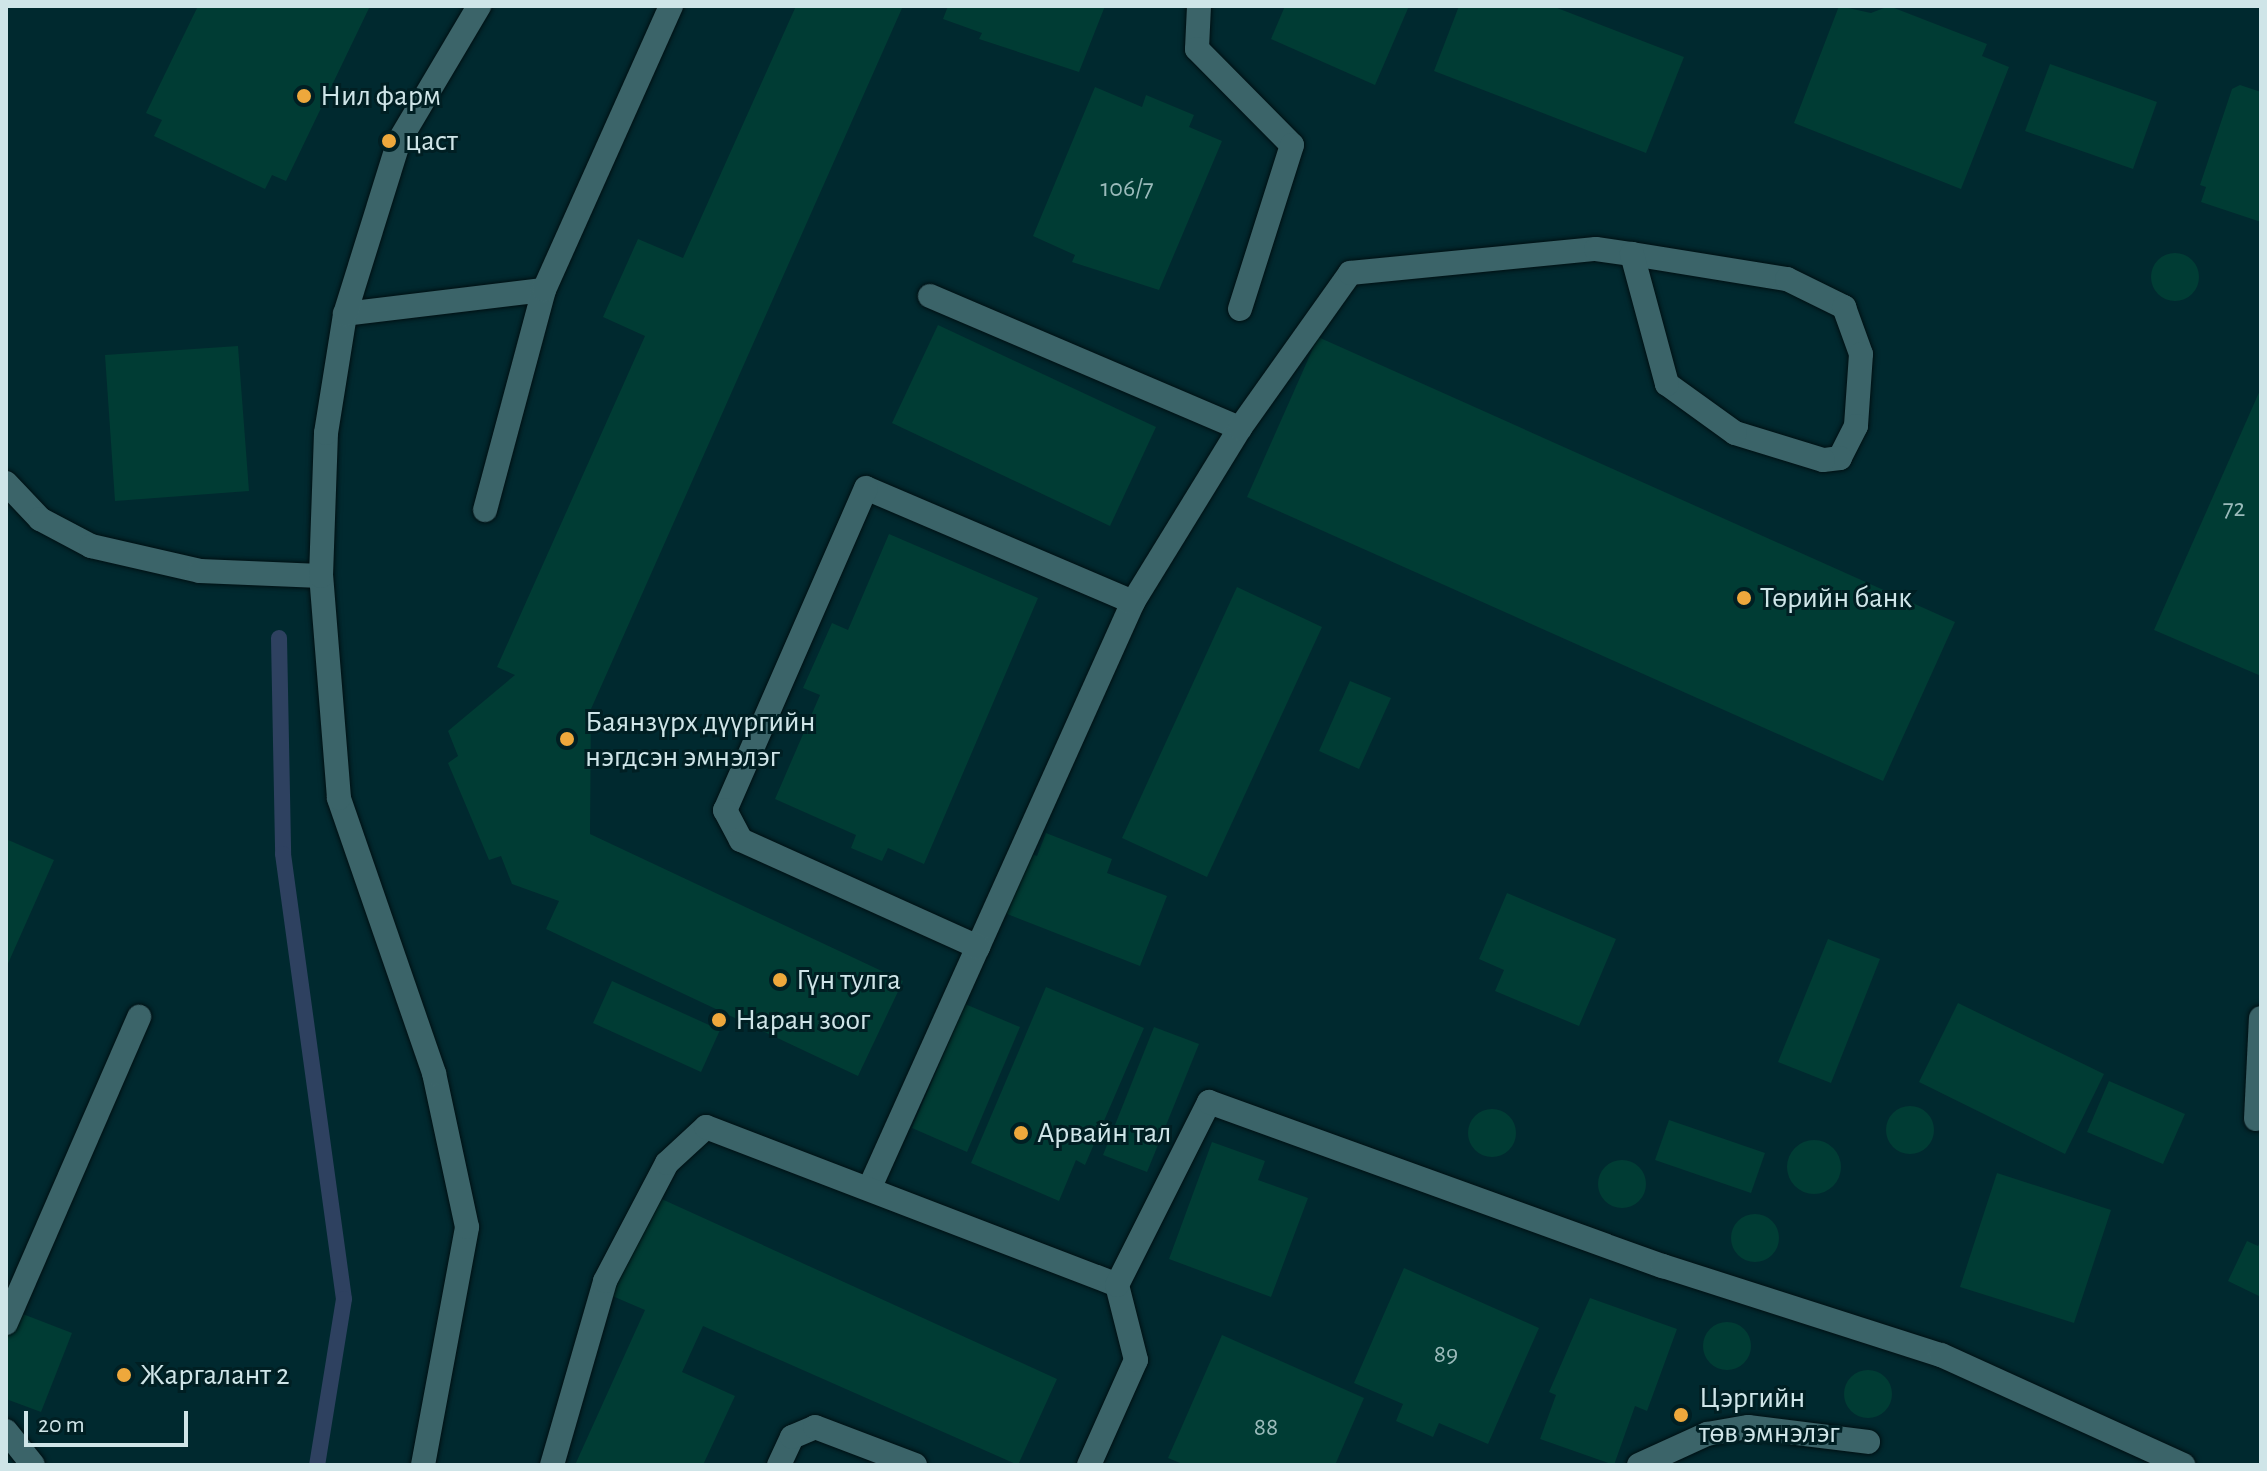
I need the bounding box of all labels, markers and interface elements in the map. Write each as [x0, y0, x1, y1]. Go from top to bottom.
place label: Нил фарм [320, 78, 441, 114]
marker: Нил фарм [295, 87, 313, 105]
place label: цаст [405, 123, 458, 159]
marker: цаст [380, 132, 398, 150]
house number: 106/7 [1100, 173, 1154, 205]
house number: 72 [2223, 493, 2245, 525]
place label: Төрийн банк [1760, 580, 1912, 616]
marker: Төрийн банк [1735, 589, 1753, 607]
place label: Баянзүрх дүүргийн нэгдсэн эмнэлэг [585, 704, 815, 774]
marker: Баянзүрх дүүргийн нэгдсэн эмнэлэг [556, 728, 578, 750]
place label: Гүн тулга [796, 962, 901, 998]
marker: Гүн тулга [771, 971, 789, 989]
place label: Наран зоог [735, 1002, 870, 1038]
marker: Наран зоог [710, 1011, 728, 1029]
place label: Арвайн тал [1037, 1115, 1171, 1151]
marker: Арвайн тал [1012, 1124, 1030, 1142]
house number: 89 [1434, 1339, 1458, 1371]
place label: Жаргалант 2 [140, 1357, 290, 1393]
marker: Жаргалант 2 [115, 1366, 133, 1384]
place label: Цэргийн төв эмнэлэг [1699, 1380, 1839, 1450]
scale bar [28, 1395, 192, 1445]
marker: Цэргийн төв эмнэлэг [1670, 1404, 1692, 1426]
house number: 88 [1254, 1412, 1278, 1444]
text: 20 m [38, 1413, 85, 1437]

